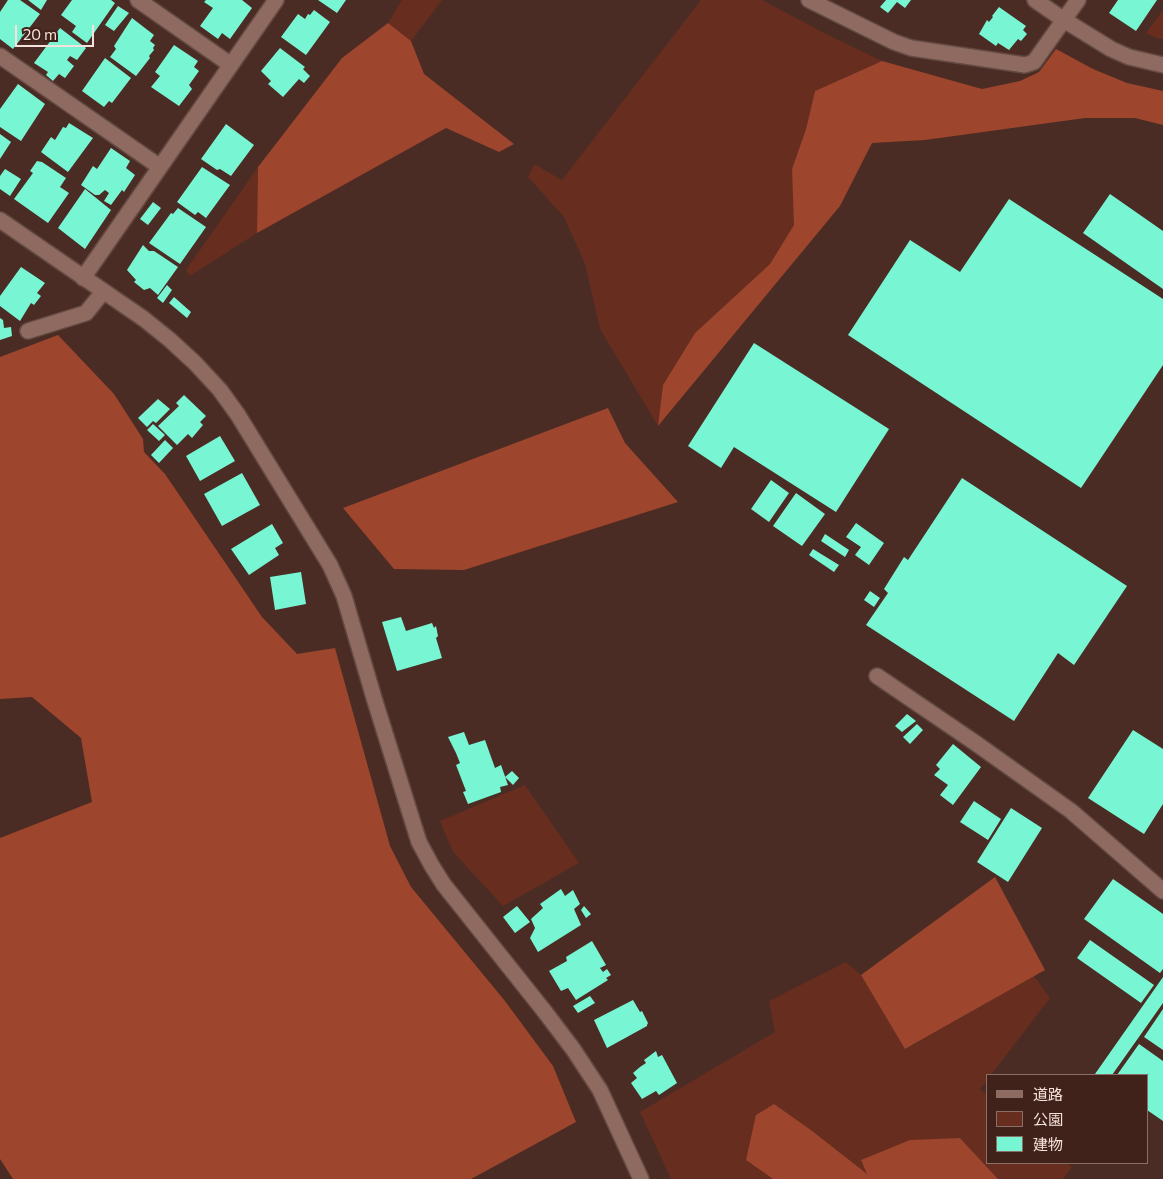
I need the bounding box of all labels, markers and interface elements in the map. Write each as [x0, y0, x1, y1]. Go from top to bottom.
scale bar [18, 15, 96, 47]
text: 20 m [23, 25, 57, 43]
legend [986, 1074, 1148, 1164]
text: 道路 [1033, 1085, 1063, 1103]
text: 公園 [1033, 1110, 1063, 1128]
text: 建物 [1033, 1135, 1063, 1153]

